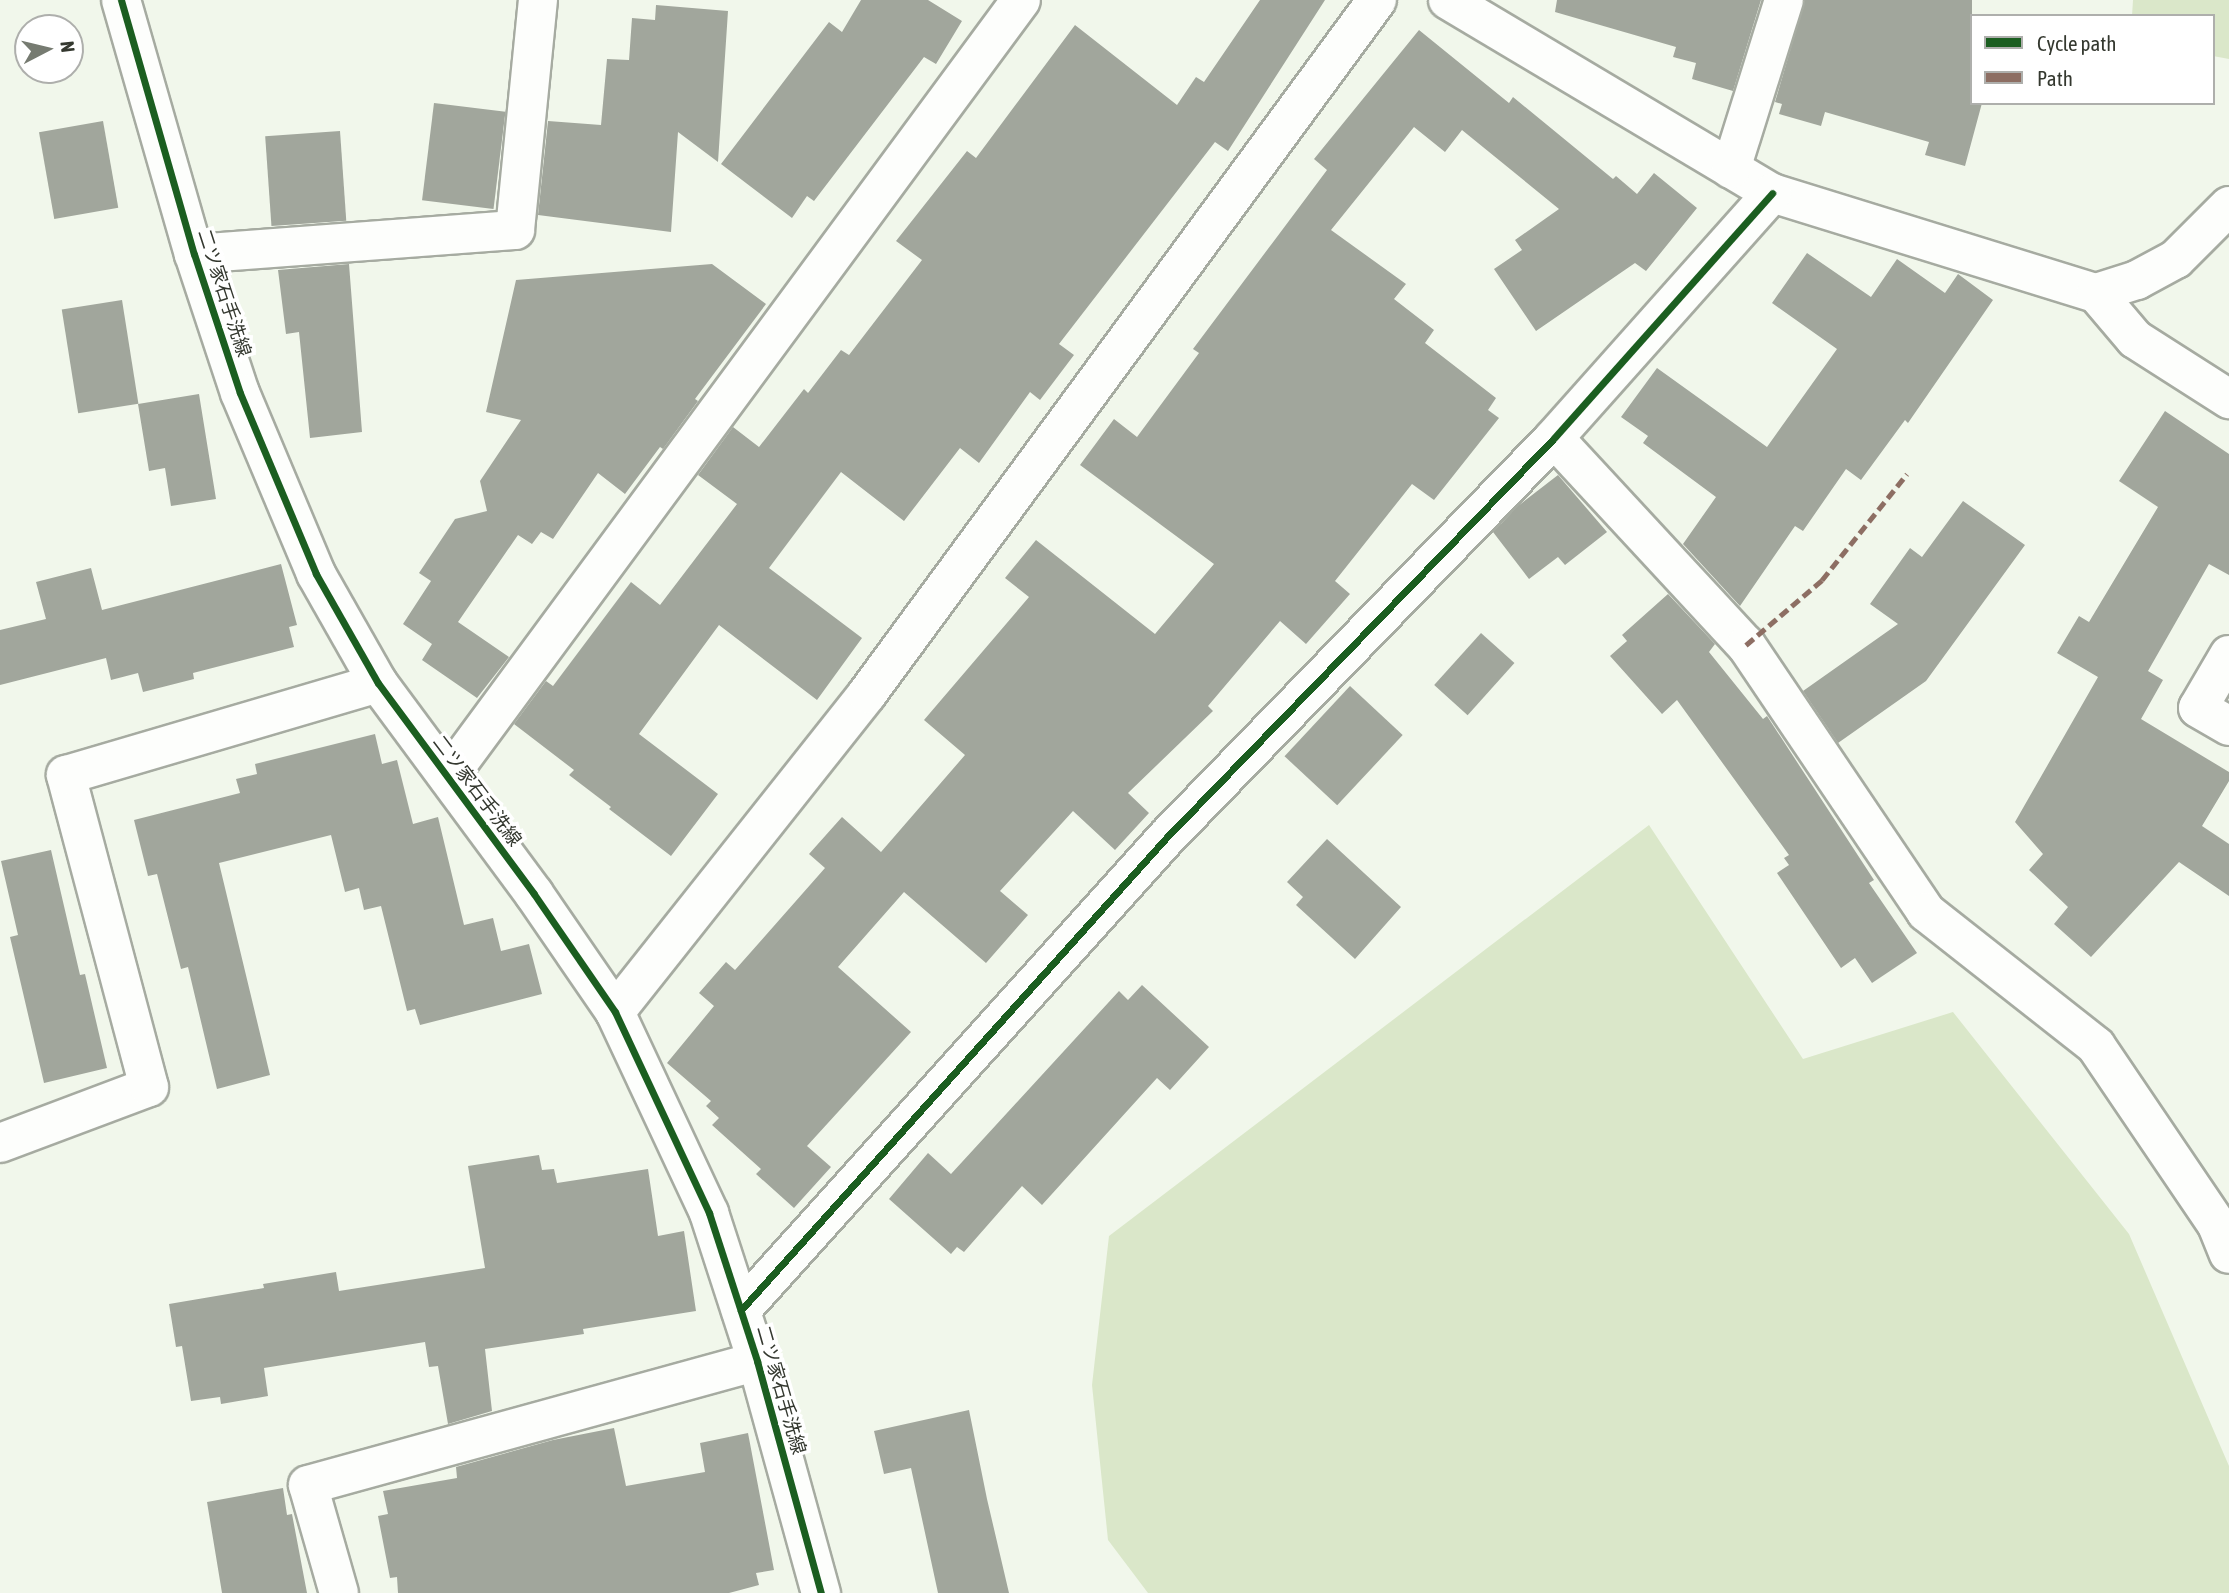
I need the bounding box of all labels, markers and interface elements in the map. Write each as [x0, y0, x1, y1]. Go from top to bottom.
north arrow [14, 14, 84, 84]
legend [1970, 14, 2215, 105]
text: Cycle path [2037, 31, 2116, 55]
text: N [56, 40, 79, 54]
text: Path [2037, 66, 2073, 90]
street label: 二ツ家石手洗線 [193, 226, 255, 360]
street label: 二ツ家石手洗線 [428, 731, 526, 851]
street label: 二ツ家石手洗線 [752, 1323, 810, 1457]

